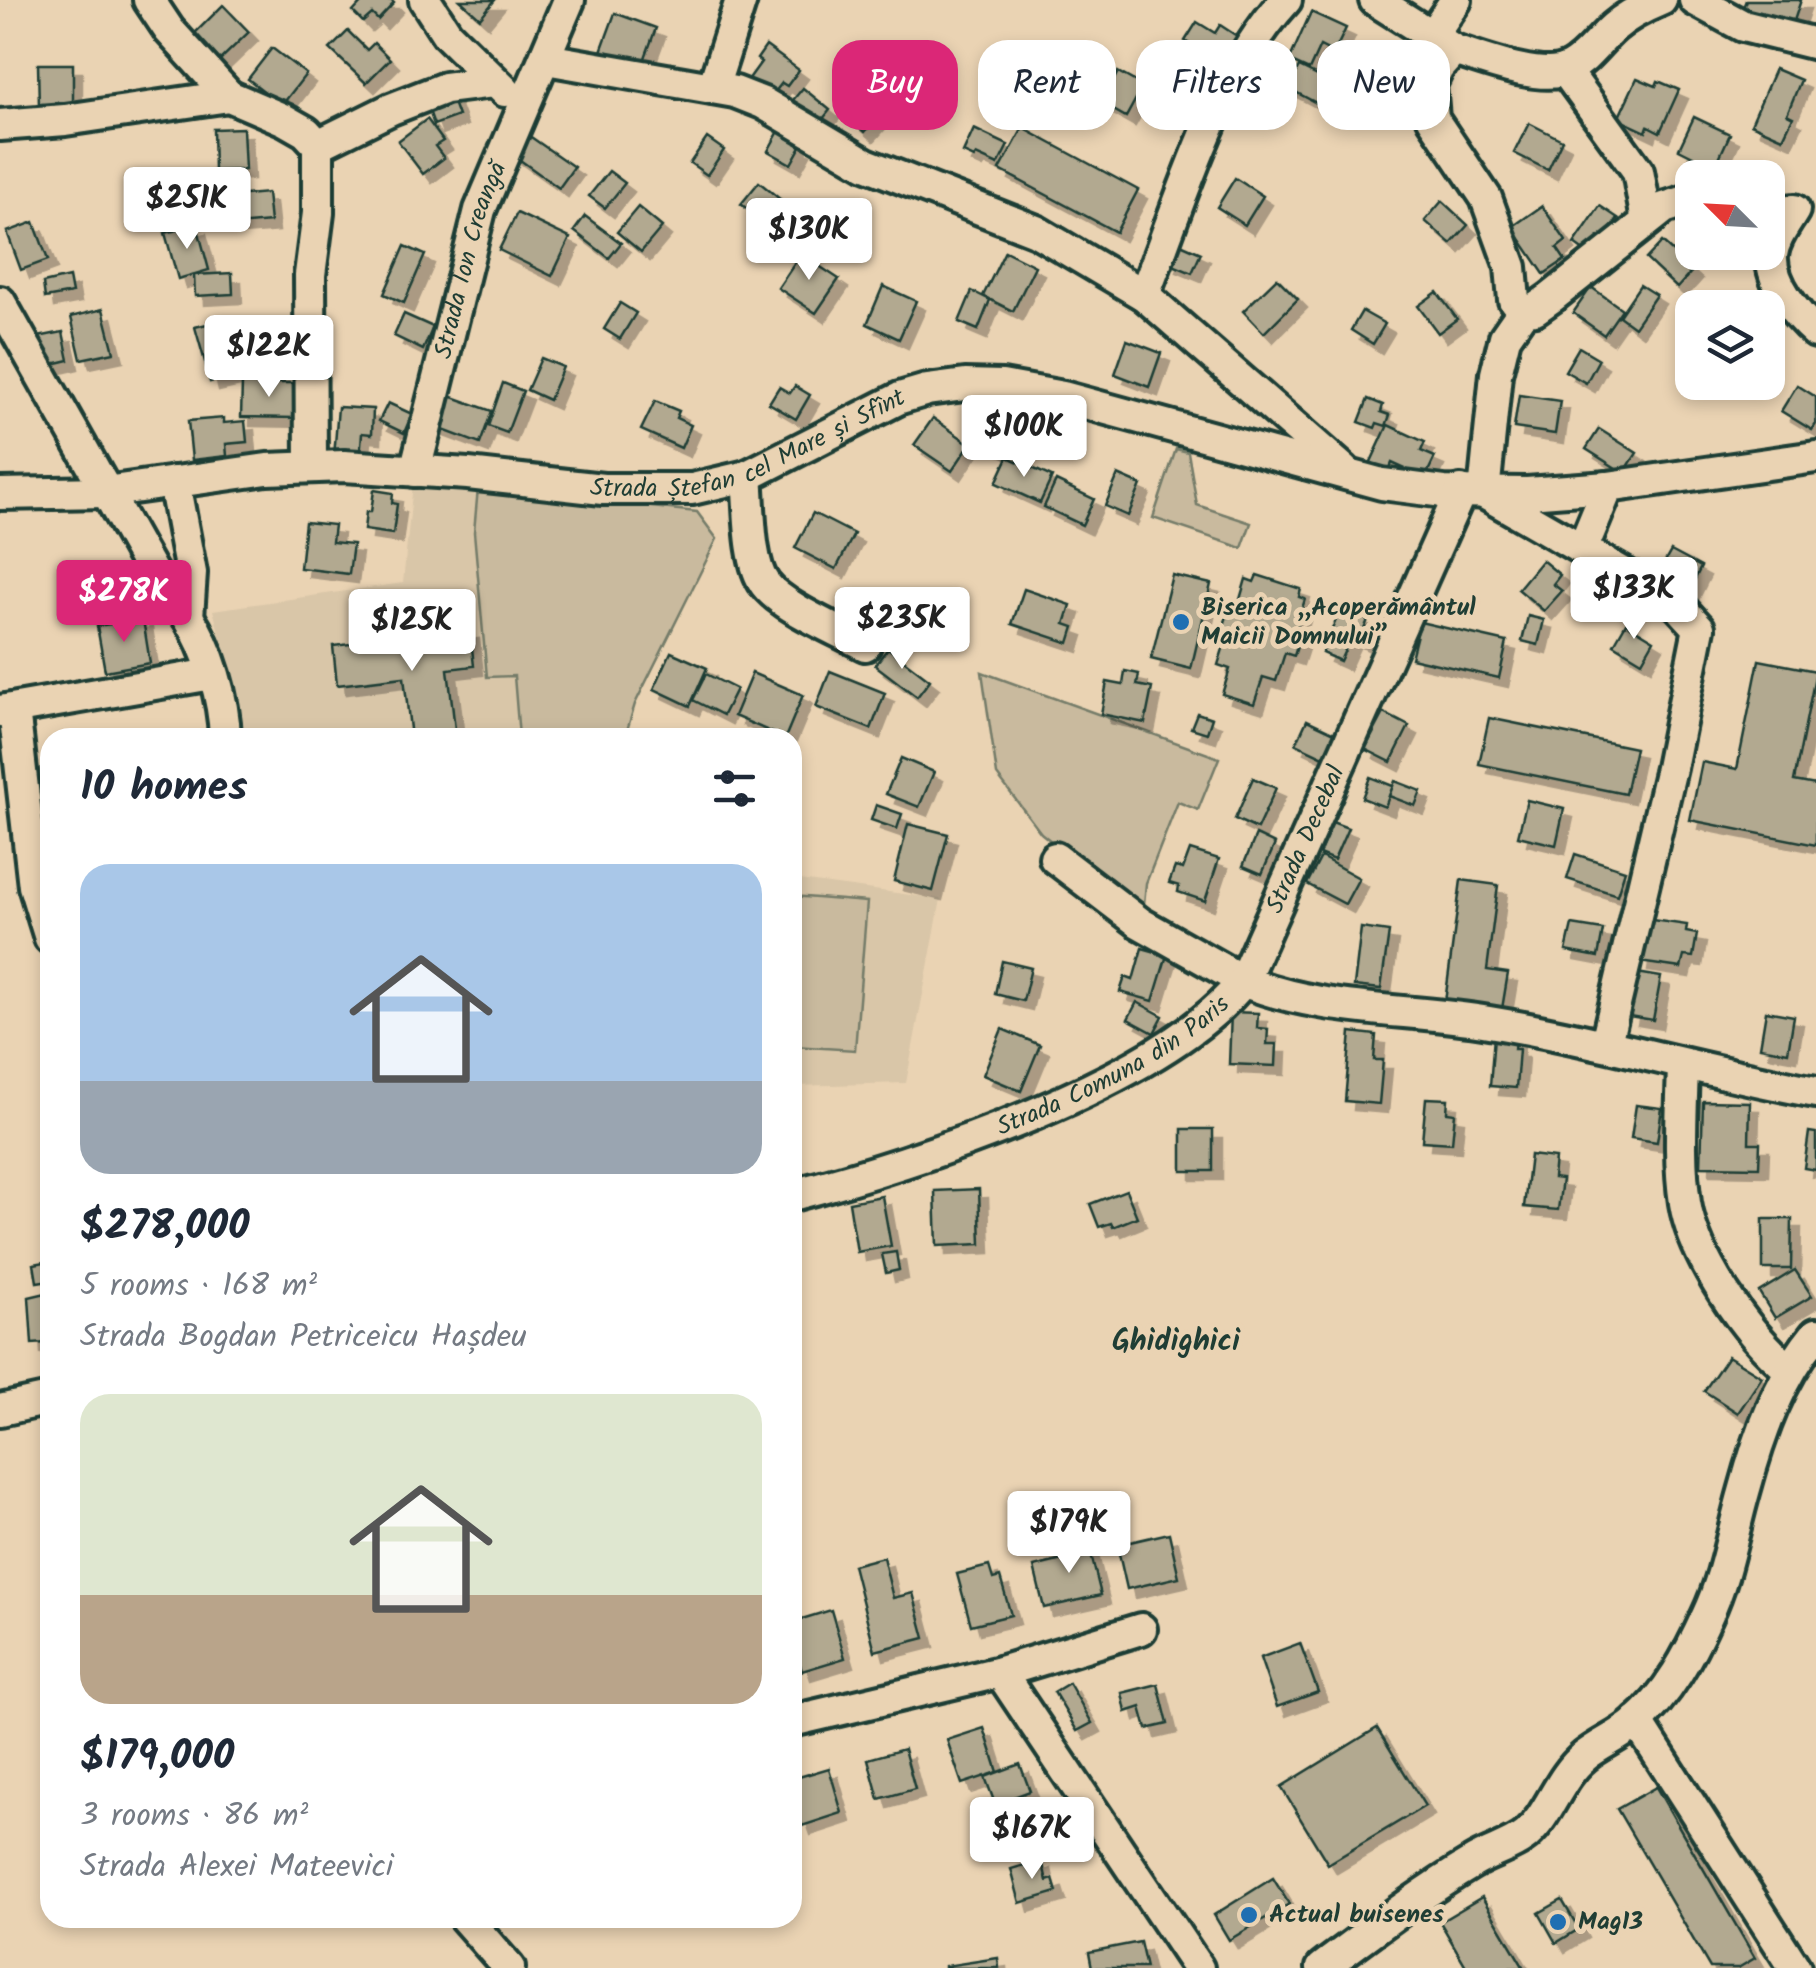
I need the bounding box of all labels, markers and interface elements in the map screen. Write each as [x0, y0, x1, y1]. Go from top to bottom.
chip: Buy [832, 40, 958, 130]
chip: Rent [978, 40, 1116, 130]
chip: Filters [1136, 40, 1297, 130]
chip: New [1317, 40, 1450, 130]
street label: Strada Ion Creangă [424, 154, 519, 363]
north arrow [1675, 160, 1785, 270]
map controls [1675, 160, 1785, 400]
pin: $251K [117, 167, 257, 252]
text: $251K [146, 174, 228, 225]
pin: $130K [739, 198, 879, 283]
text: $130K [768, 205, 850, 256]
button: layers [1675, 290, 1785, 400]
pin: $122K [199, 315, 339, 400]
text: $122K [226, 322, 312, 373]
street label: Strada Ștefan cel Mare și Sfînt [588, 378, 913, 509]
pin: $100K [954, 395, 1094, 480]
text: $100K [984, 402, 1064, 453]
pin: $133K [1564, 557, 1704, 642]
pin: $278K [54, 560, 194, 645]
text: $133K [1593, 564, 1675, 615]
text: $278K [79, 567, 169, 618]
pin: $235K [832, 587, 972, 672]
place label: Biserica „Acoperământul Maicii Domnului” [1201, 588, 1476, 657]
pin: $125K [342, 589, 482, 674]
text: $235K [857, 594, 947, 645]
text: $125K [371, 596, 453, 647]
marker: Biserica „Acoperământul Maicii Domnului” [1170, 611, 1192, 633]
text: 10 homes [80, 755, 248, 822]
street label: Strada Decebal [1256, 759, 1356, 920]
icon: filters [707, 761, 762, 816]
icon: home [331, 929, 511, 1109]
street label: Strada Comuna din Paris [991, 986, 1240, 1147]
text: $278,000 [80, 1194, 250, 1261]
text: 5 rooms · 168 m² [80, 1261, 317, 1312]
text: Strada Bogdan Petriceicu Hașdeu [80, 1312, 527, 1363]
district label: Ghidighici [1112, 1318, 1241, 1366]
icon: home [331, 1459, 511, 1639]
pin: $179K [999, 1491, 1139, 1576]
text: $179K [1029, 1498, 1109, 1549]
text: $179,000 [80, 1724, 234, 1791]
text: 3 rooms · 86 m² [80, 1791, 308, 1842]
pin: $167K [962, 1797, 1102, 1882]
text: $167K [992, 1804, 1072, 1855]
text: Strada Alexei Mateevici [80, 1842, 393, 1893]
place label: Actual buisenes [1269, 1895, 1444, 1935]
place label: Mag13 [1578, 1902, 1643, 1942]
marker: Actual buisenes [1238, 1904, 1260, 1926]
marker: Mag13 [1547, 1911, 1569, 1933]

